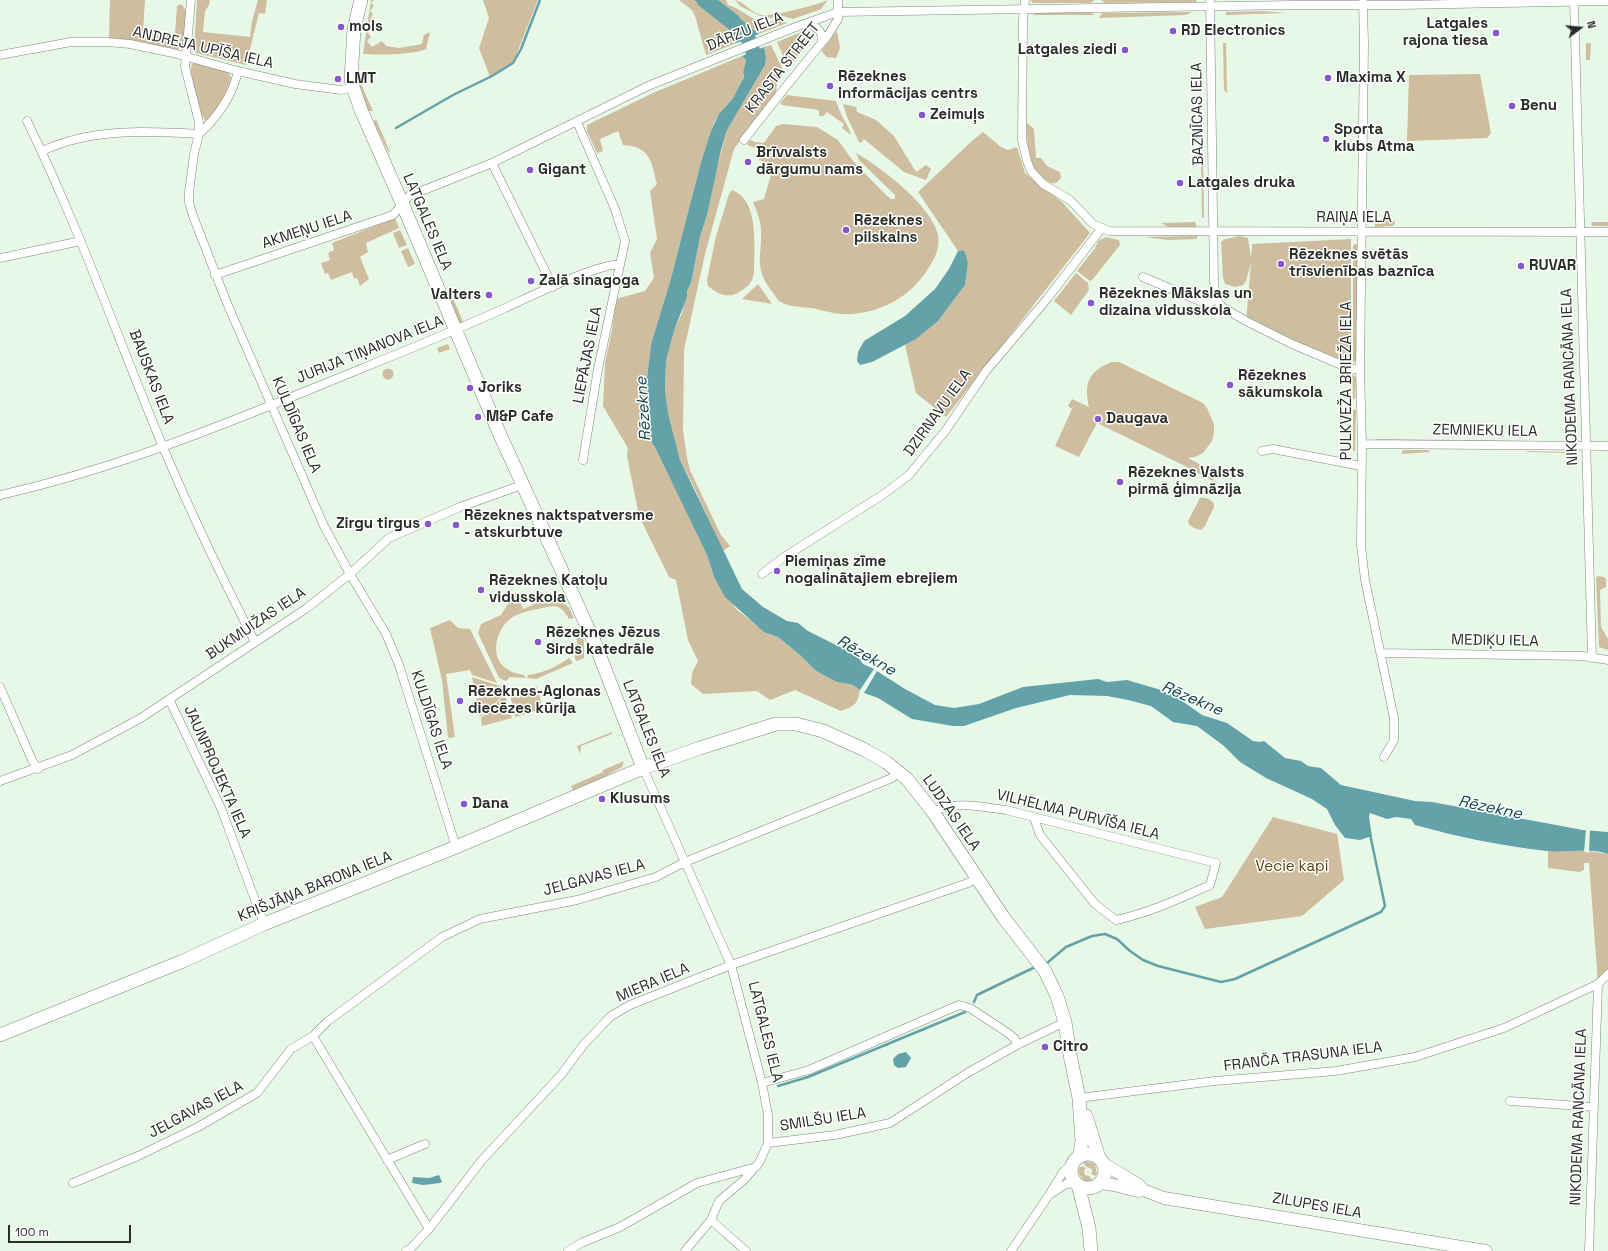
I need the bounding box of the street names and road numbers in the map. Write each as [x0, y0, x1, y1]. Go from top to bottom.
street label: DĀRZU IELA [704, 8, 786, 56]
street label: KRASTA STREET [742, 19, 824, 117]
street label: ANDREJA UPĪŠA IELA [131, 23, 275, 73]
street label: BAZNĪCAS IELA [1188, 62, 1208, 166]
street label: LATGALES IELA [398, 171, 456, 273]
street label: AKMEŅU IELA [260, 207, 354, 253]
street label: RAIŅA IELA [1316, 209, 1392, 227]
street label: NIKODEMA RANCĀNA IELA [1558, 288, 1582, 466]
street label: PULKVEŽA BRIEŽA IELA [1338, 301, 1356, 461]
street label: LIEPĀJAS IELA [570, 305, 606, 405]
street label: JURIJA TIŅANOVA IELA [294, 312, 446, 388]
street label: BAUSKAS IELA [125, 327, 177, 427]
street label: DZIRNAVU IELA [900, 366, 976, 460]
street label: KULDĪGAS IELA [268, 374, 324, 476]
street label: ZEMNIEKU IELA [1432, 421, 1538, 441]
street label: BUKMUIŽAS IELA [203, 584, 309, 664]
street label: MEDIĶU IELA [1451, 631, 1539, 651]
street label: KULDĪGAS IELA [407, 668, 455, 772]
street label: LATGALES IELA [618, 678, 674, 780]
street label: JAUNPROJEKTA IELA [180, 703, 254, 841]
street label: LUDZAS IELA [918, 772, 984, 854]
street label: VILHELMA PURVĪŠA IELA [995, 786, 1161, 844]
street label: KRIŠJĀŅA BARONA IELA [235, 848, 395, 926]
street label: JELGAVAS IELA [541, 856, 647, 900]
street label: MIERA IELA [614, 960, 692, 1006]
street label: LATGALES IELA [744, 980, 786, 1084]
street label: NIKODEMA RANCĀNA IELA [1567, 1028, 1591, 1206]
street label: FRANČA TRASUNA IELA [1223, 1038, 1383, 1076]
street label: JELGAVAS IELA [146, 1078, 246, 1142]
street label: SMILŠU IELA [779, 1104, 867, 1136]
street label: ZILUPES IELA [1271, 1189, 1363, 1223]

